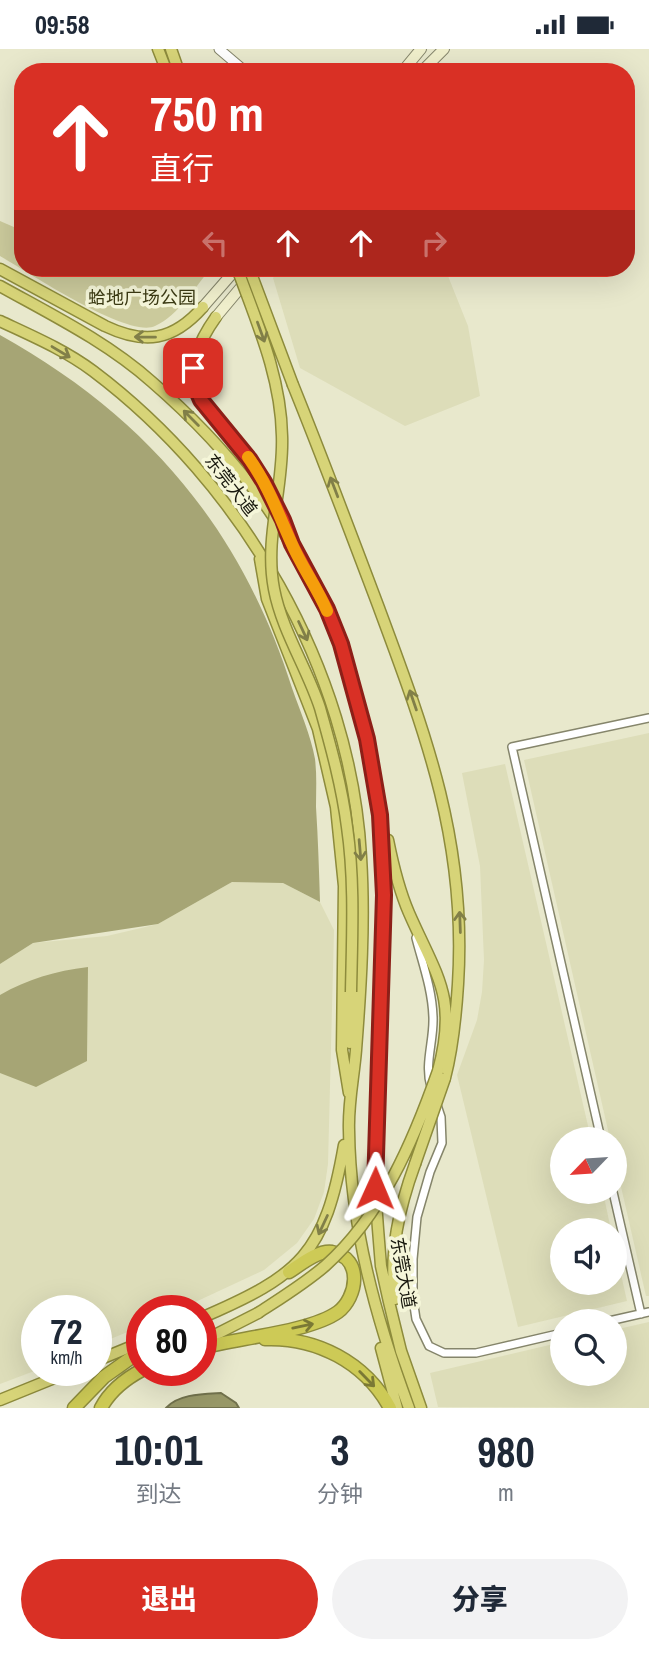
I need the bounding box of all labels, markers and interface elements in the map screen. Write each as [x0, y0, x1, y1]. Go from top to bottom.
text: 09:58 [35, 7, 90, 42]
text: 750 m [150, 80, 264, 146]
icon: ahead [35, 91, 126, 182]
text: 直行 [150, 147, 214, 190]
icon: left [196, 224, 234, 262]
icon: ahead [269, 224, 307, 262]
icon: ahead [342, 224, 380, 262]
icon: right [415, 224, 453, 262]
park label: 蛤地广场公园 [88, 285, 196, 310]
one-way arrow [255, 320, 268, 342]
one-way arrow [134, 330, 157, 344]
pin [163, 338, 223, 398]
one-way arrow [50, 345, 70, 359]
icon: arrive [174, 349, 212, 387]
one-way arrow [182, 410, 199, 427]
street label: 东莞大道 [199, 449, 263, 521]
one-way arrow [327, 476, 339, 498]
one-way arrow [297, 620, 310, 641]
one-way arrow [406, 690, 418, 712]
one-way arrow [354, 838, 367, 861]
one-way arrow [453, 911, 466, 934]
north arrow [550, 1127, 626, 1204]
map controls [550, 1127, 627, 1386]
position arrow [338, 1151, 412, 1225]
one-way arrow [316, 1214, 329, 1235]
button: sound [550, 1218, 627, 1295]
street label: 东莞大道 [385, 1235, 422, 1311]
speed limit sign: 80 [126, 1295, 217, 1386]
text: 72 [51, 1308, 82, 1355]
button: search [550, 1309, 627, 1386]
one-way arrow [291, 1318, 314, 1332]
text: km/h [51, 1345, 83, 1370]
one-way arrow [358, 1369, 375, 1387]
text: 10:01 [114, 1422, 202, 1478]
text: 3 [330, 1422, 349, 1478]
text: 980 [477, 1424, 535, 1480]
text: m [498, 1477, 514, 1508]
text: 到达 [135, 1478, 181, 1509]
text: 分钟 [317, 1478, 363, 1509]
button: 退出 [21, 1559, 318, 1639]
button: 分享 [332, 1559, 628, 1639]

